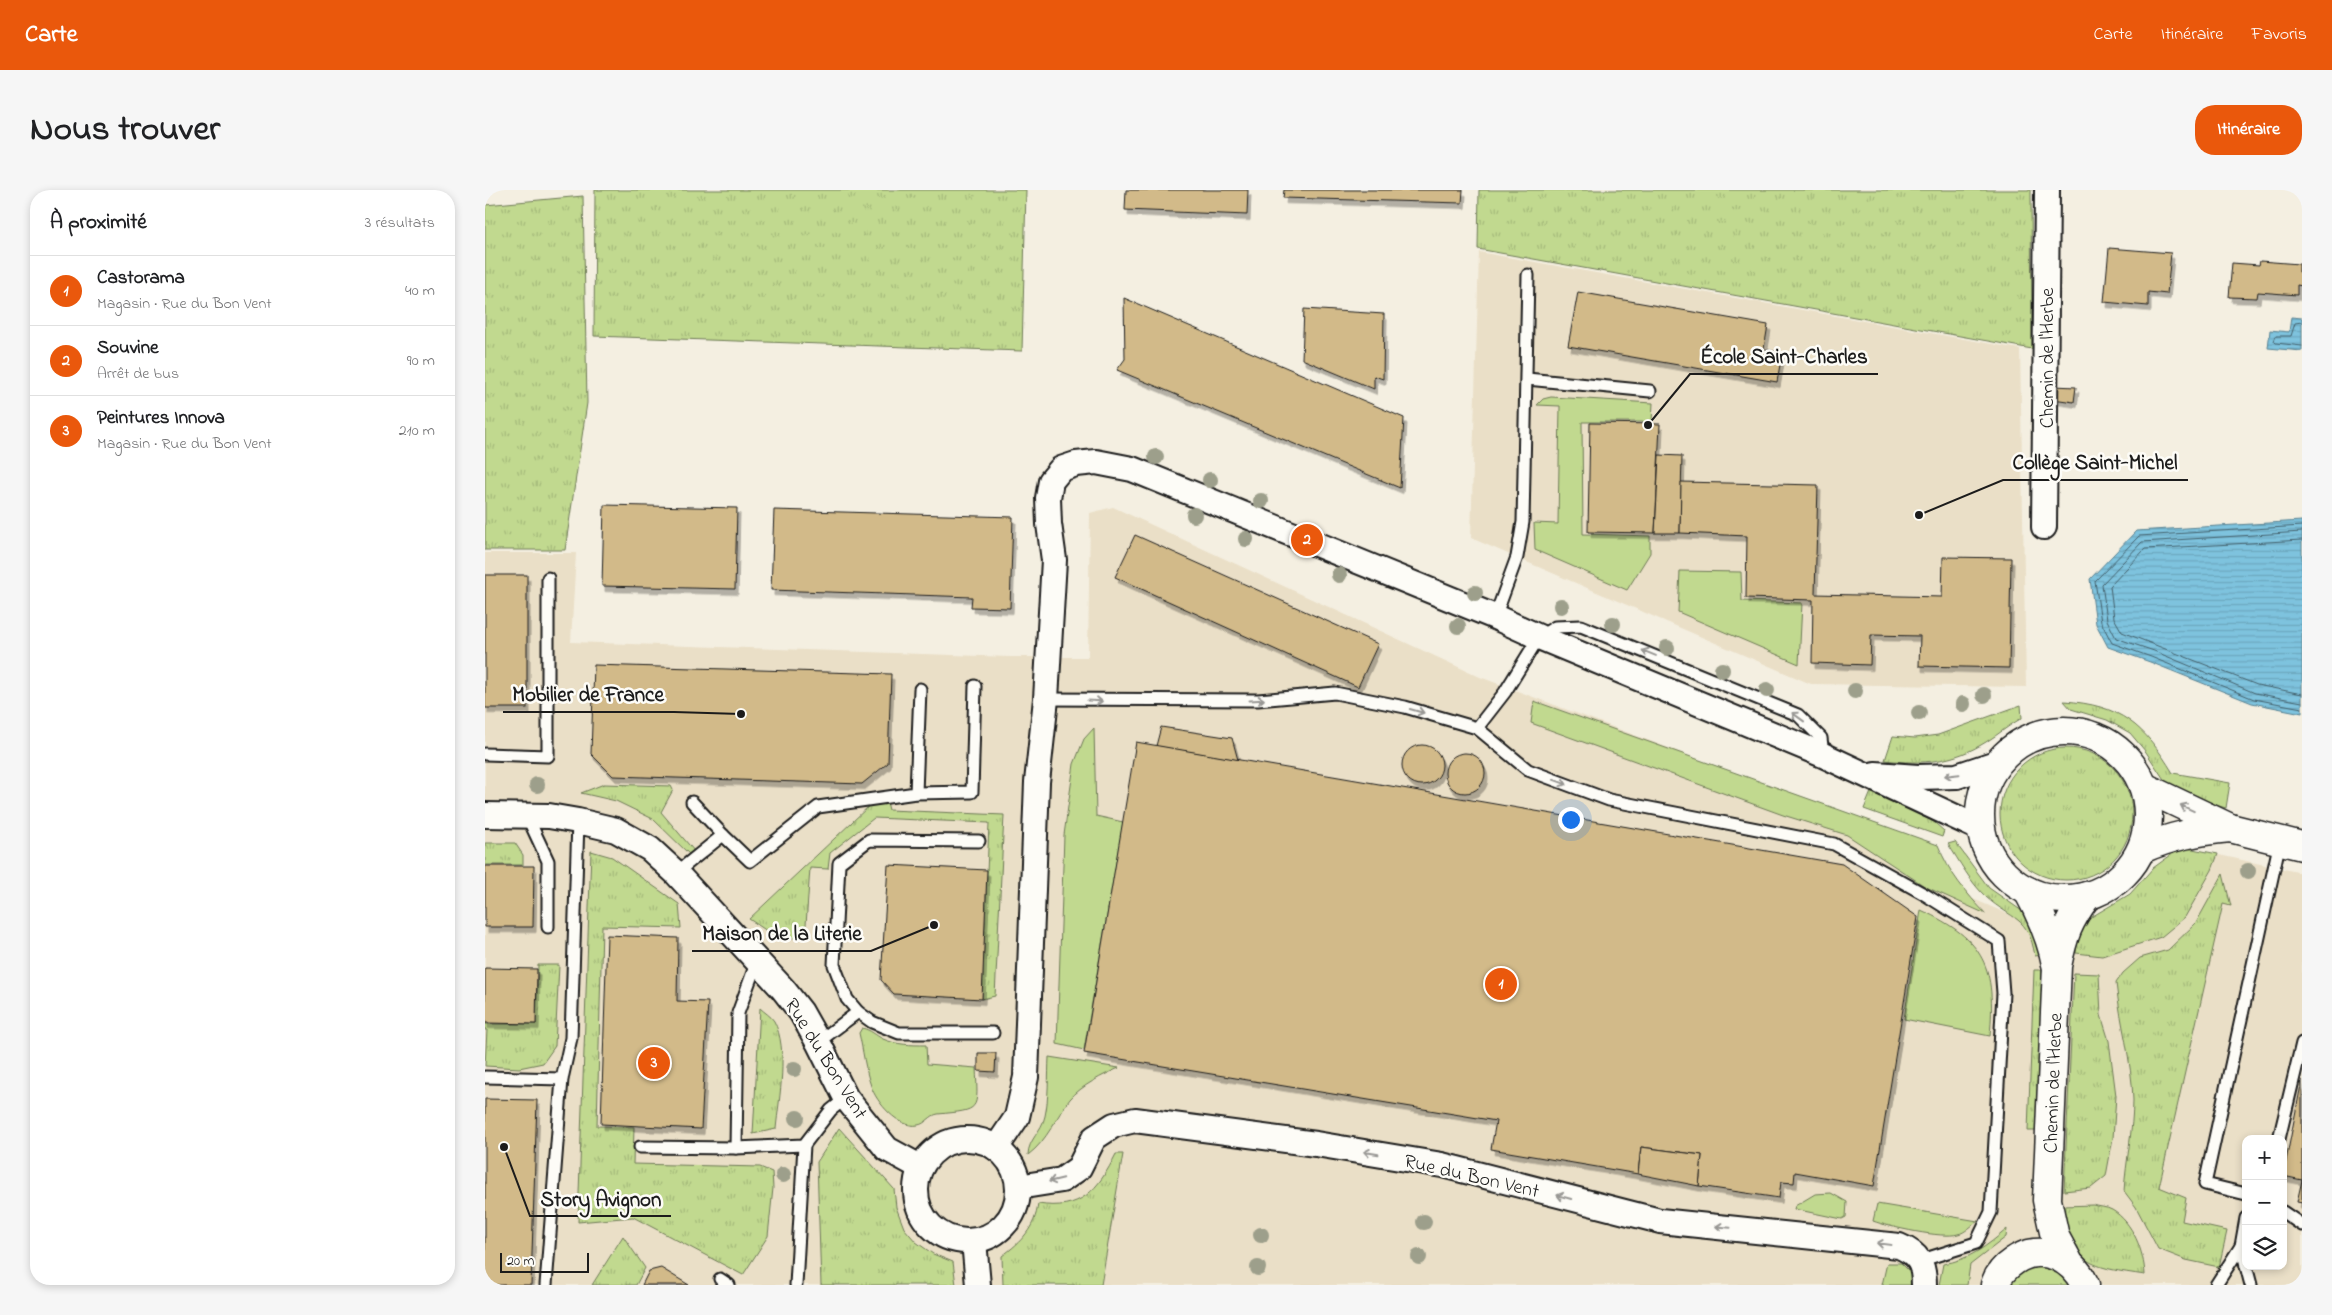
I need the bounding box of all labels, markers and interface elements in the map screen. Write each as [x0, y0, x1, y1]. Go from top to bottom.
text: Carte [25, 18, 77, 53]
text: Carte [2093, 22, 2133, 48]
text: Itinéraire [2161, 22, 2223, 48]
text: Favoris [2251, 22, 2307, 48]
text: Nous trouver [30, 105, 220, 156]
button: Itinéraire [2195, 105, 2302, 155]
text: À proximité [50, 208, 147, 238]
text: 3 résultats [365, 211, 435, 235]
text: Castorama [97, 265, 185, 292]
text: 1 [63, 279, 69, 303]
text: 40 m [405, 279, 435, 303]
street label: Chemin de l'Herbe [2034, 288, 2063, 428]
text: Magasin · Rue du Bon Vent [97, 292, 272, 316]
text: Souvine [97, 335, 159, 362]
callout: École Saint-Charles [1690, 338, 1878, 374]
text: École Saint-Charles [1700, 343, 1868, 373]
text: 2 [62, 349, 70, 373]
text: 90 m [407, 349, 435, 373]
text: Arrêt de bus [97, 362, 179, 386]
text: Peintures Innova [97, 405, 225, 432]
text: 3 [63, 419, 69, 443]
text: 210 m [399, 419, 435, 443]
text: Magasin · Rue du Bon Vent [97, 432, 272, 456]
callout: Collège Saint-Michel [2003, 444, 2188, 480]
text: Collège Saint-Michel [2012, 449, 2178, 481]
pin: 2 [1291, 521, 1323, 559]
one-way arrow [1642, 648, 1657, 658]
callout: Mobilier de France [503, 676, 674, 712]
text: Mobilier de France [512, 681, 664, 711]
one-way arrow [1248, 695, 1265, 705]
one-way arrow [1086, 696, 1102, 705]
one-way arrow [1409, 706, 1425, 716]
one-way arrow [1791, 712, 1805, 722]
one-way arrow [1945, 770, 1961, 780]
one-way arrow [1552, 778, 1567, 787]
one-way arrow [2180, 802, 2195, 812]
your location [1558, 807, 1584, 833]
callout: Maison de la Literie [692, 915, 871, 951]
text: Maison de la Literie [702, 920, 862, 950]
pin: 1 [1485, 965, 1517, 1003]
street label: Rue du Bon Vent [776, 993, 874, 1126]
street label: Chemin de l'Herbe [2038, 1012, 2071, 1154]
pin: 3 [638, 1044, 670, 1082]
map controls [2242, 1135, 2287, 1270]
button: + [2242, 1135, 2287, 1180]
one-way arrow [1364, 1148, 1380, 1158]
street label: Rue du Bon Vent [1401, 1148, 1542, 1207]
one-way arrow [1048, 1176, 1064, 1185]
callout: Story Avignon [530, 1180, 671, 1216]
button: − [2242, 1180, 2287, 1225]
text: Story Avignon [541, 1186, 661, 1218]
one-way arrow [1556, 1191, 1572, 1201]
one-way arrow [1715, 1222, 1731, 1232]
button: layers [2242, 1225, 2287, 1270]
one-way arrow [1877, 1239, 1893, 1249]
scale bar [500, 1250, 589, 1273]
text: 20 m [507, 1251, 534, 1272]

